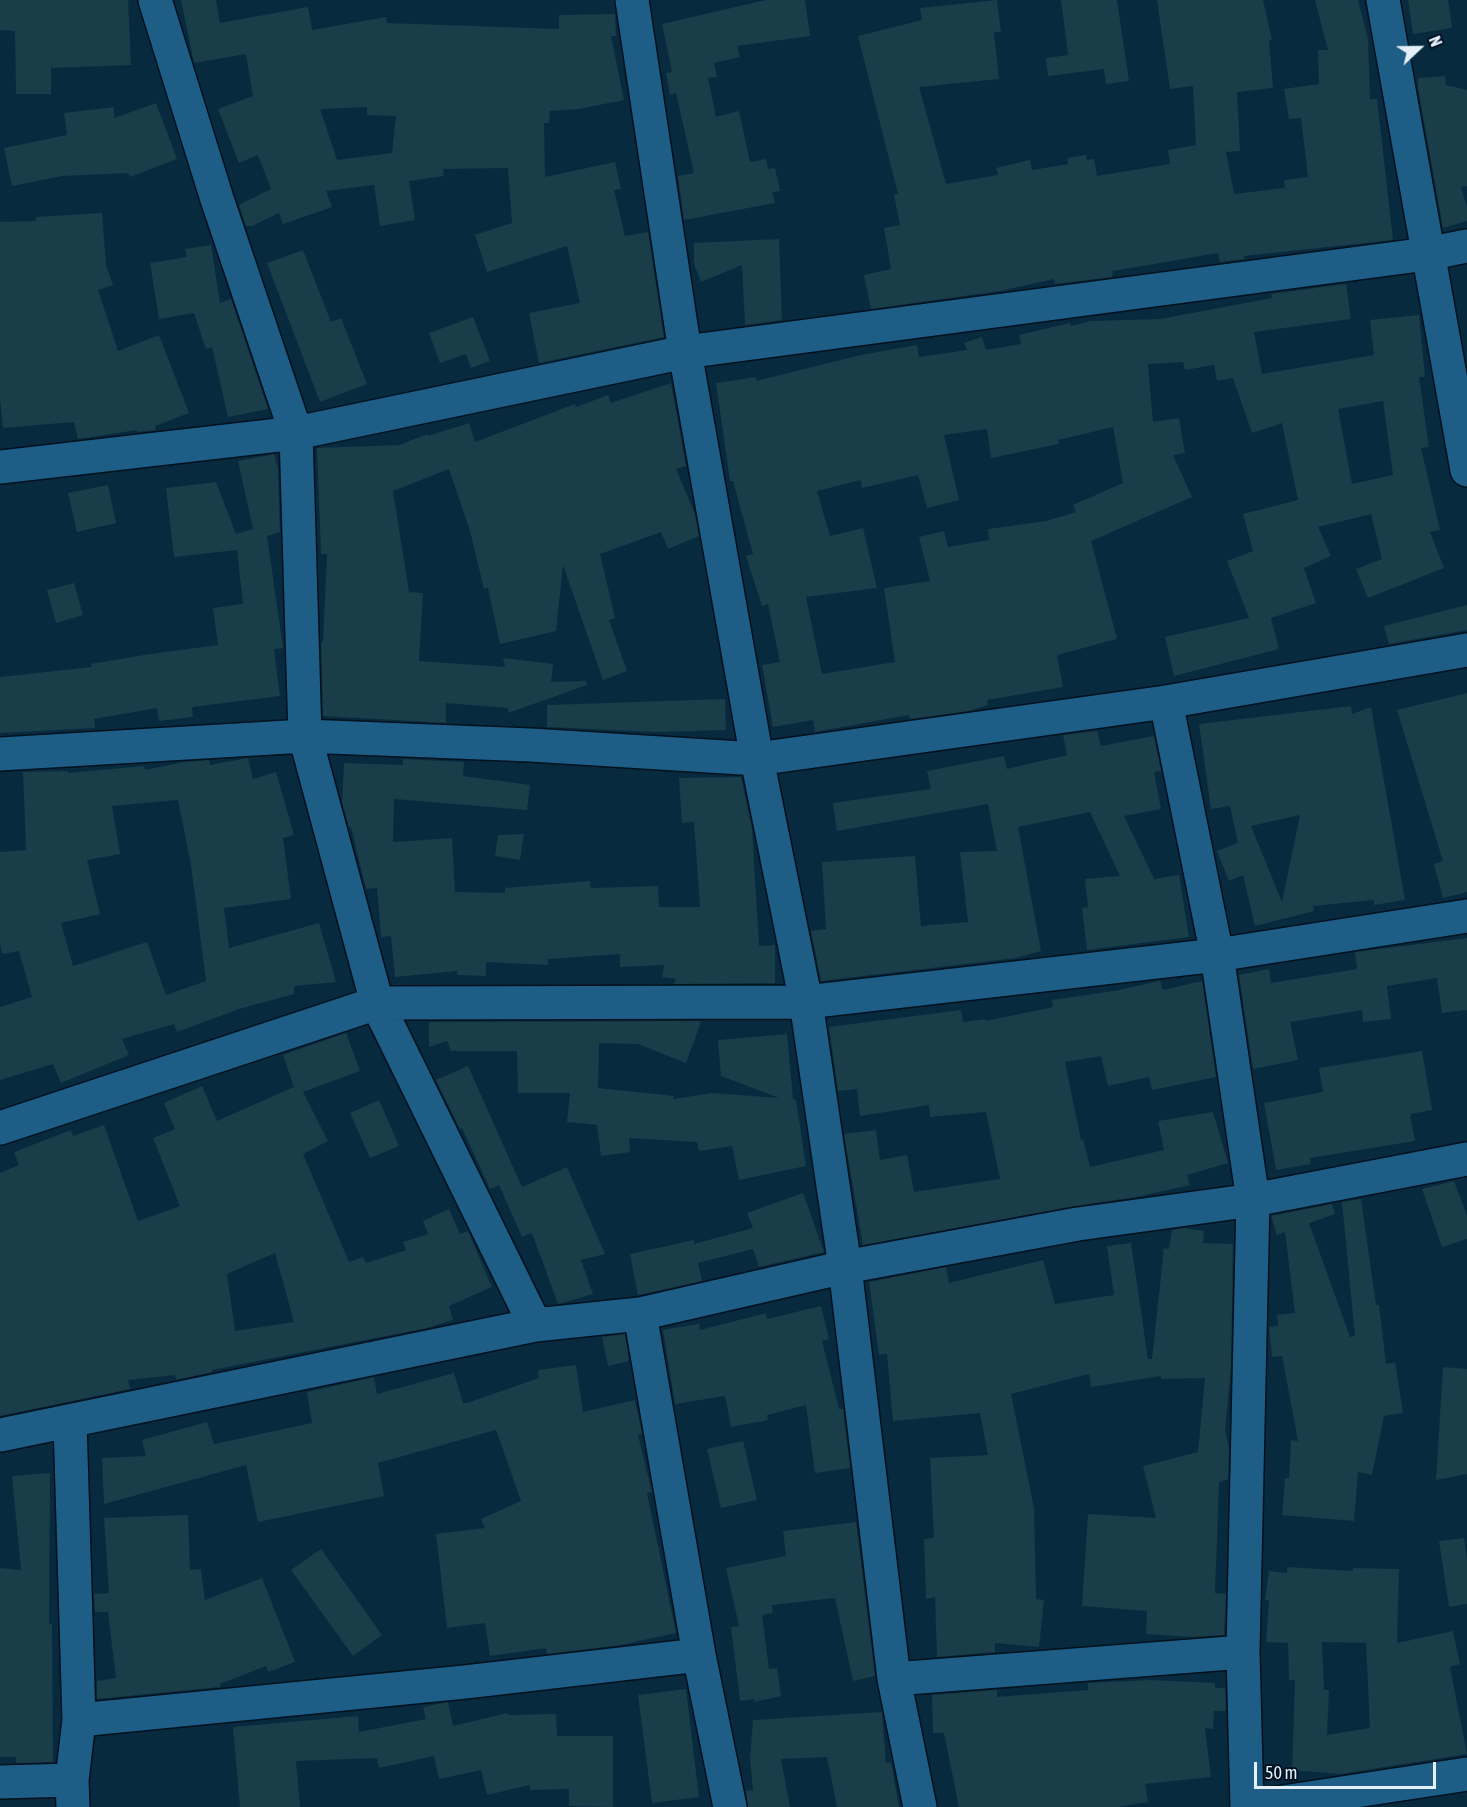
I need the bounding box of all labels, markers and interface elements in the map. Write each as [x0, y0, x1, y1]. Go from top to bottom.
north arrow [1389, 18, 1449, 78]
text: N [1426, 33, 1446, 49]
scale bar [1257, 1750, 1438, 1788]
text: 50 m [1265, 1762, 1297, 1783]

